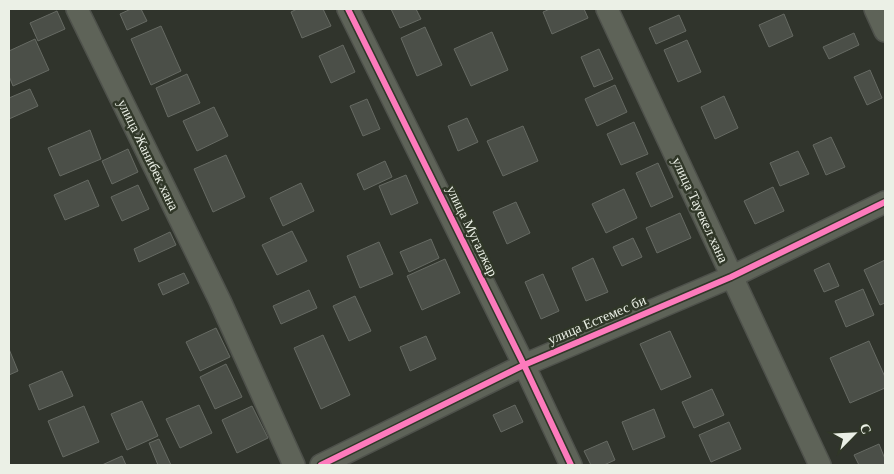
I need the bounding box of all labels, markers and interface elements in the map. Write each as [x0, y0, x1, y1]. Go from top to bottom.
street label: улица Жанибек хана [115, 97, 182, 214]
street label: улица Тауекел хана [669, 155, 731, 266]
street label: улица Мугалжар [444, 183, 500, 279]
street label: улица Естемес би [546, 292, 649, 347]
north arrow [829, 409, 879, 459]
text: С [857, 421, 874, 437]

